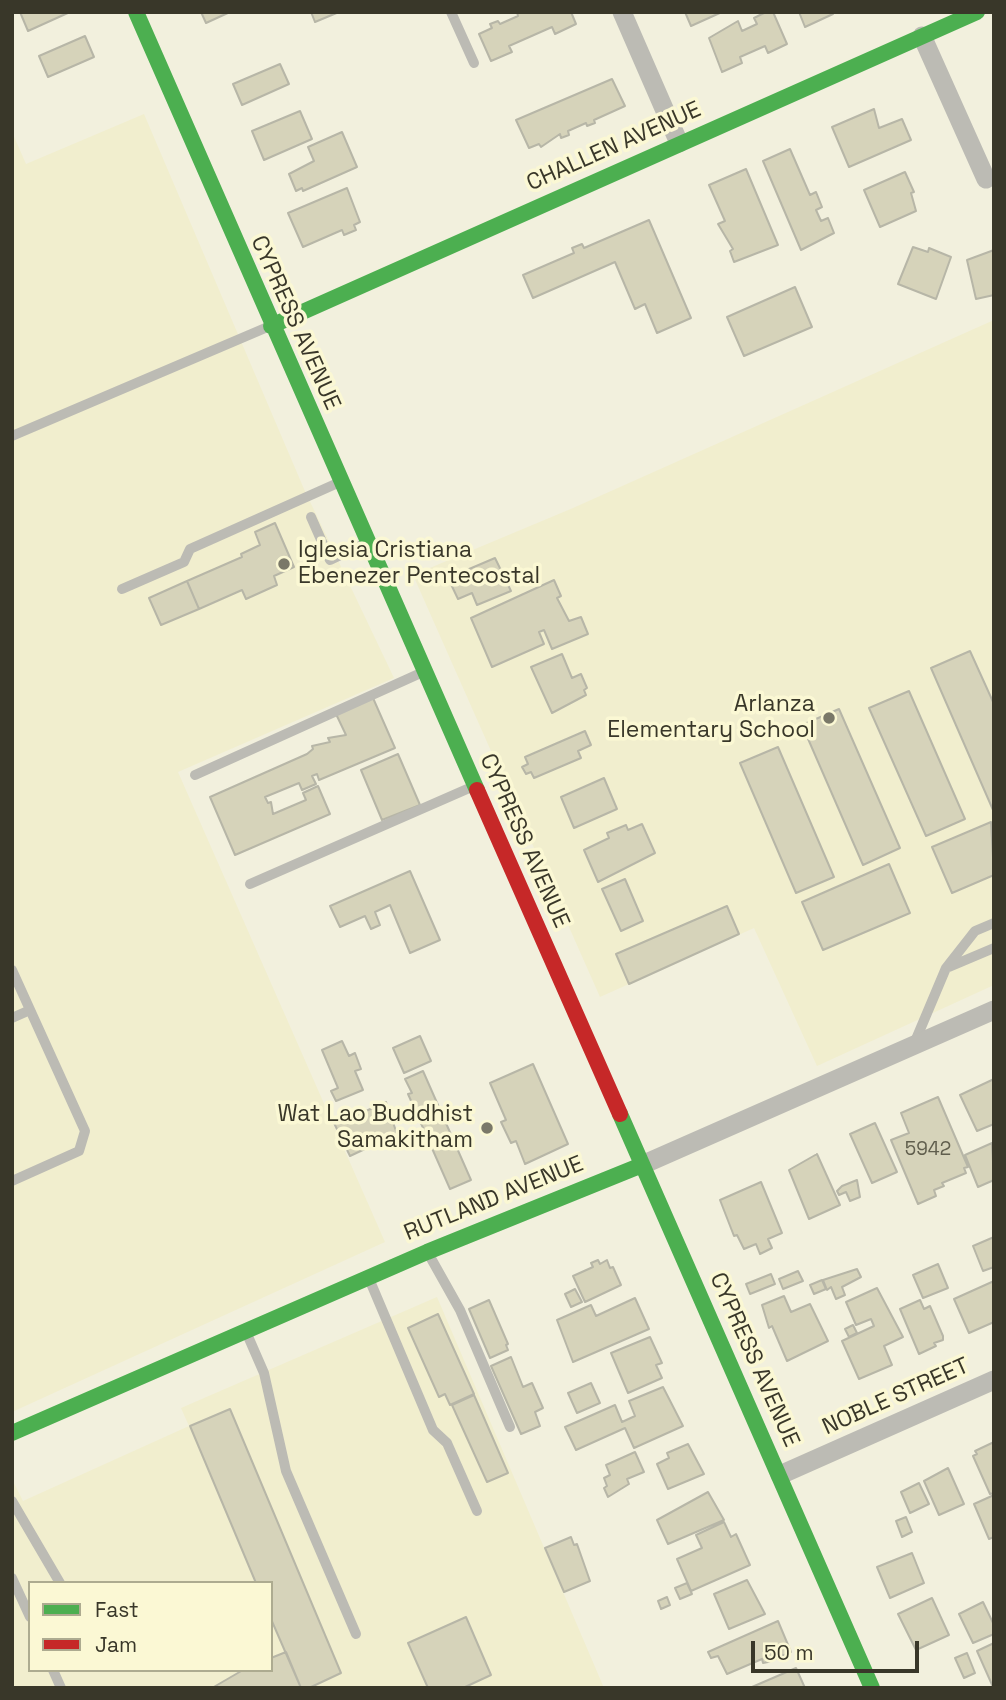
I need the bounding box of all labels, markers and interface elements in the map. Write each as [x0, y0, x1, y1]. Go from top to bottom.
street label: CHALLEN AVENUE [523, 96, 705, 198]
street label: CYPRESS AVENUE [244, 232, 346, 414]
place label: Iglesia Cristiana Ebenezer Pentecostal [298, 537, 540, 591]
marker: Iglesia Cristiana Ebenezer Pentecostal [276, 556, 292, 572]
place label: Arlanza Elementary School [607, 691, 815, 745]
marker: Arlanza Elementary School [821, 710, 837, 726]
street label: CYPRESS AVENUE [473, 750, 575, 932]
place label: Wat Lao Buddhist Samakitham [277, 1101, 473, 1155]
marker: Wat Lao Buddhist Samakitham [479, 1120, 495, 1136]
house number: 5942 [905, 1139, 951, 1161]
street label: RUTLAND AVENUE [400, 1150, 588, 1248]
street label: CYPRESS AVENUE [703, 1269, 805, 1451]
street label: NOBLE STREET [818, 1352, 974, 1442]
legend [28, 1581, 273, 1672]
text: Fast [95, 1596, 139, 1623]
scale bar [754, 1626, 922, 1670]
text: Jam [95, 1631, 137, 1658]
text: 50 m [764, 1639, 814, 1666]

